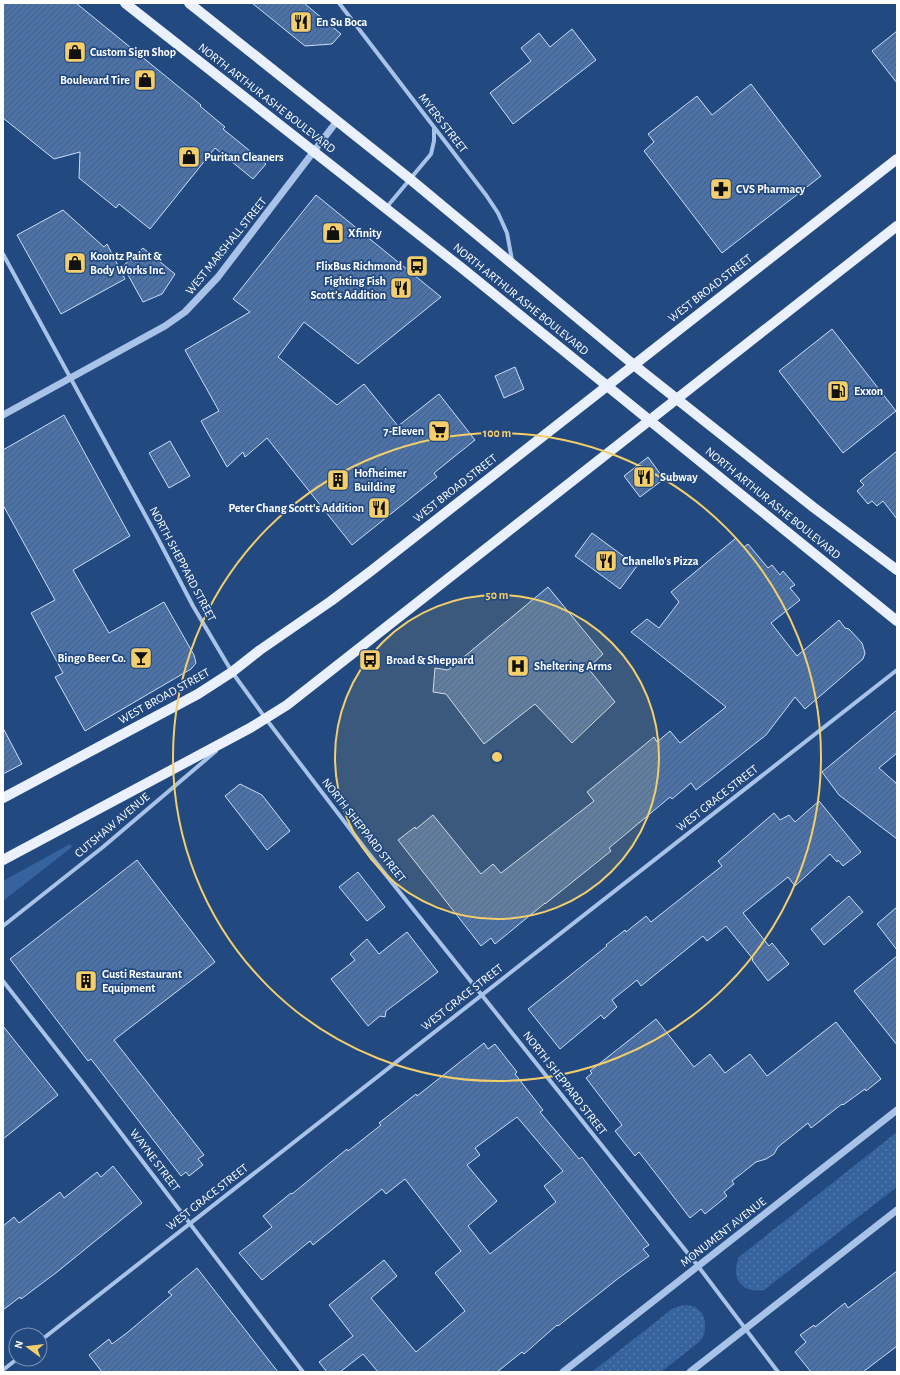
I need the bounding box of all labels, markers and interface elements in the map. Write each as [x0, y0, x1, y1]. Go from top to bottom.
restaurant icon: En Su Boca [288, 9, 314, 35]
place label: En Su Boca [316, 16, 368, 28]
shop icon: Custom Sign Shop [62, 39, 88, 65]
street label: NORTH ARTHUR ASHE BOULEVARD [196, 41, 338, 155]
place label: Custom Sign Shop [90, 46, 176, 58]
shop icon: Boulevard Tire [132, 67, 158, 93]
place label: Boulevard Tire [60, 74, 130, 86]
street label: MYERS STREET [416, 91, 470, 155]
shop icon: Puritan Cleaners [176, 144, 202, 170]
place label: Puritan Cleaners [204, 151, 284, 163]
pharmacy icon: CVS Pharmacy [708, 176, 734, 202]
place label: CVS Pharmacy [736, 183, 806, 196]
street label: WEST MARSHALL STREET [183, 195, 269, 297]
shop icon: Xfinity [320, 220, 346, 246]
place label: Xfinity [348, 227, 382, 240]
street label: NORTH ARTHUR ASHE BOULEVARD [451, 241, 591, 357]
shop icon: Koontz Paint & Body Works Inc. [62, 250, 88, 276]
place label: Koontz Paint & Body Works Inc. [90, 250, 166, 277]
street label: WEST BROAD STREET [666, 252, 754, 324]
bus stop icon: FlixBus Richmond [404, 253, 430, 279]
place label: FlixBus Richmond [316, 260, 403, 272]
place label: Fighting Fish Scott’s Addition [310, 275, 386, 301]
restaurant icon: Fighting Fish Scott’s Addition [388, 275, 414, 301]
fuel station icon: Exxon [825, 378, 851, 404]
place label: Exxon [854, 385, 883, 397]
supermarket icon: 7-Eleven [426, 418, 452, 444]
place label: 7-Eleven [383, 425, 424, 437]
text: 100 m [483, 427, 511, 439]
street label: NORTH ARTHUR ASHE BOULEVARD [703, 445, 843, 561]
street label: WEST BROAD STREET [411, 452, 499, 524]
restaurant icon: Subway [631, 464, 657, 490]
building icon: Hofheimer Building [325, 467, 351, 493]
place label: Hofheimer Building [354, 467, 408, 493]
place label: Subway [660, 471, 698, 484]
restaurant icon: Peter Chang Scott's Addition [366, 495, 392, 521]
place label: Peter Chang Scott's Addition [228, 502, 364, 514]
street label: NORTH SHEPPARD STREET [148, 505, 218, 624]
restaurant icon: Chanello's Pizza [593, 548, 619, 574]
place label: Chanello's Pizza [622, 555, 699, 567]
text: 50 m [486, 589, 509, 601]
bar icon: Bingo Beer Co. [128, 645, 154, 671]
bus stop icon: Broad & Sheppard [357, 647, 383, 673]
place label: Bingo Beer Co. [57, 652, 126, 664]
hospital icon: Sheltering Arms [505, 653, 531, 679]
place label: Broad & Sheppard [386, 654, 474, 666]
place label: Sheltering Arms [534, 660, 612, 672]
street label: WEST BROAD STREET [116, 666, 212, 726]
centre of rings [490, 750, 504, 764]
street label: WEST GRACE STREET [674, 762, 760, 833]
street label: NORTH SHEPPARD STREET [320, 776, 408, 884]
street label: CUTSHAW AVENUE [72, 790, 152, 860]
street label: WEST GRACE STREET [419, 961, 505, 1032]
building icon: Gusti Restaurant Equipment [73, 968, 99, 994]
place label: Gusti Restaurant Equipment [102, 968, 182, 994]
street label: NORTH SHEPPARD STREET [521, 1029, 609, 1137]
street label: WAYNE STREET [128, 1127, 182, 1193]
street label: WEST GRACE STREET [164, 1161, 250, 1232]
street label: MONUMENT AVENUE [678, 1195, 768, 1269]
north arrow [8, 1327, 48, 1367]
text: N [13, 1339, 25, 1350]

